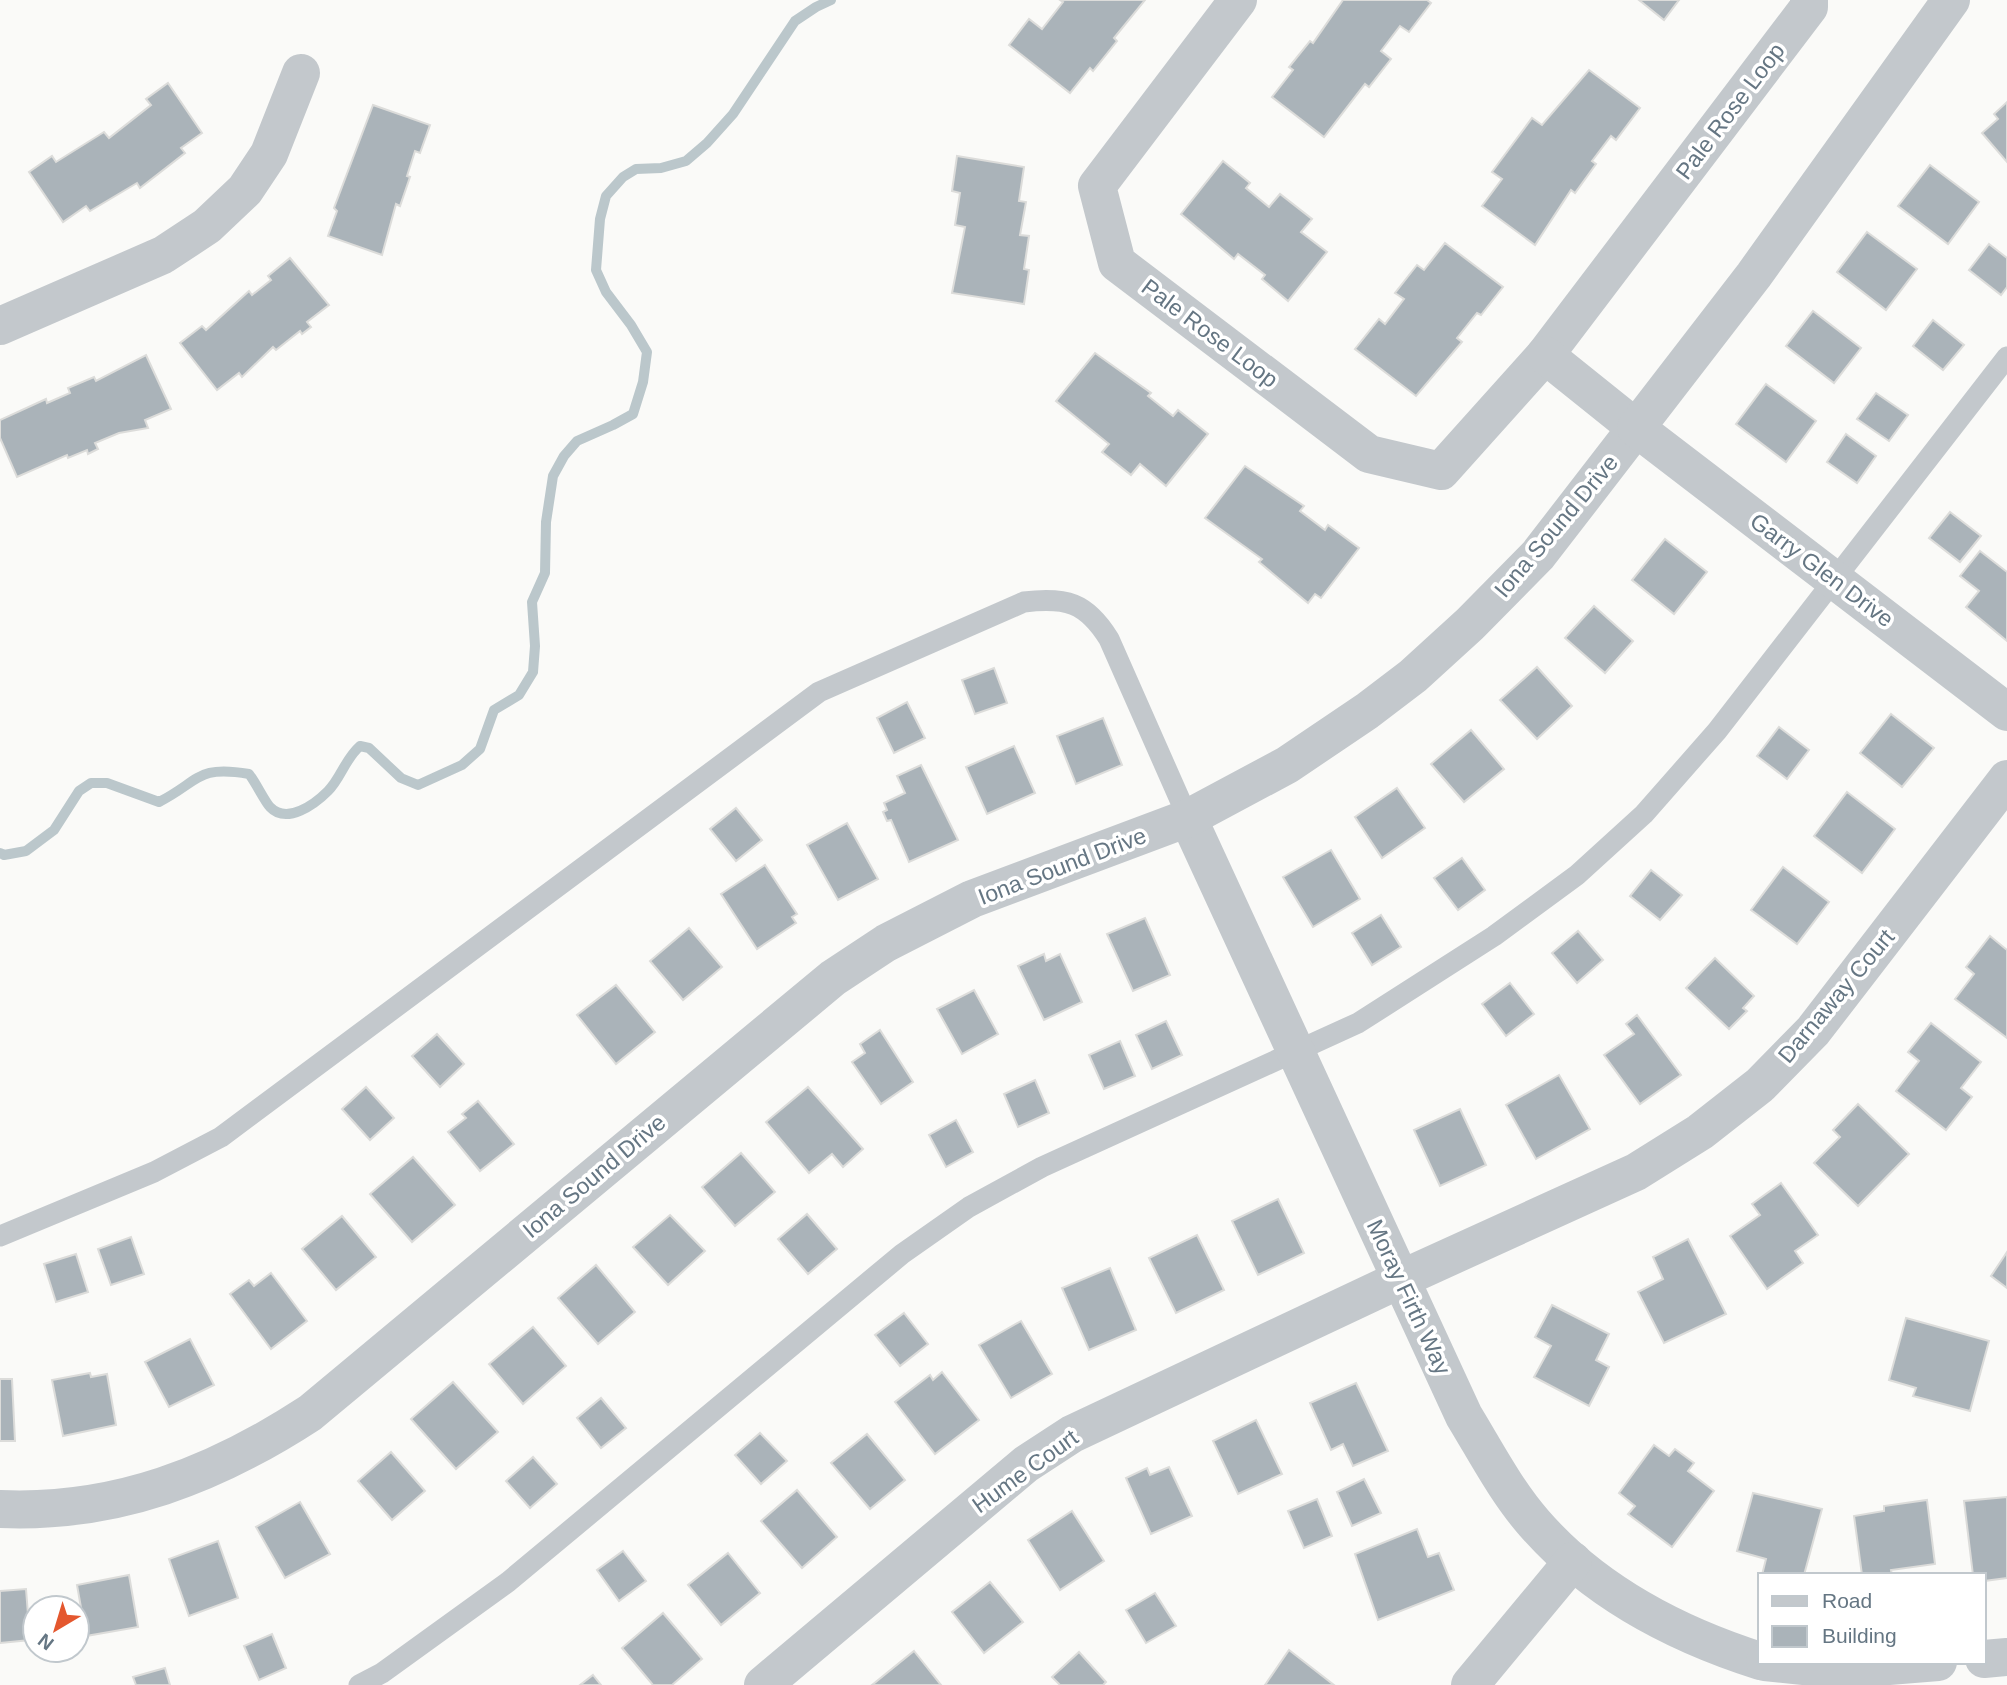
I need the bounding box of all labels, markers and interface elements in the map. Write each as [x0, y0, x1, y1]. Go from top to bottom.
street label: Pale Rose Loop [1670, 38, 1790, 184]
street label: Pale Rose Loop [1137, 273, 1283, 393]
street label: Iona Sound Drive [1489, 450, 1623, 602]
street label: Garry Glen Drive [1745, 508, 1899, 632]
street label: Iona Sound Drive [974, 822, 1150, 910]
street label: Darnaway Court [1773, 924, 1900, 1068]
street label: Iona Sound Drive [518, 1109, 670, 1243]
street label: Moray Firth Way [1362, 1215, 1456, 1379]
street label: Hume Court [967, 1424, 1083, 1518]
legend [1758, 1573, 1986, 1664]
text: Road [1822, 1589, 1872, 1612]
north arrow [21, 1594, 91, 1664]
text: Building [1822, 1624, 1897, 1647]
text: N [34, 1630, 58, 1655]

